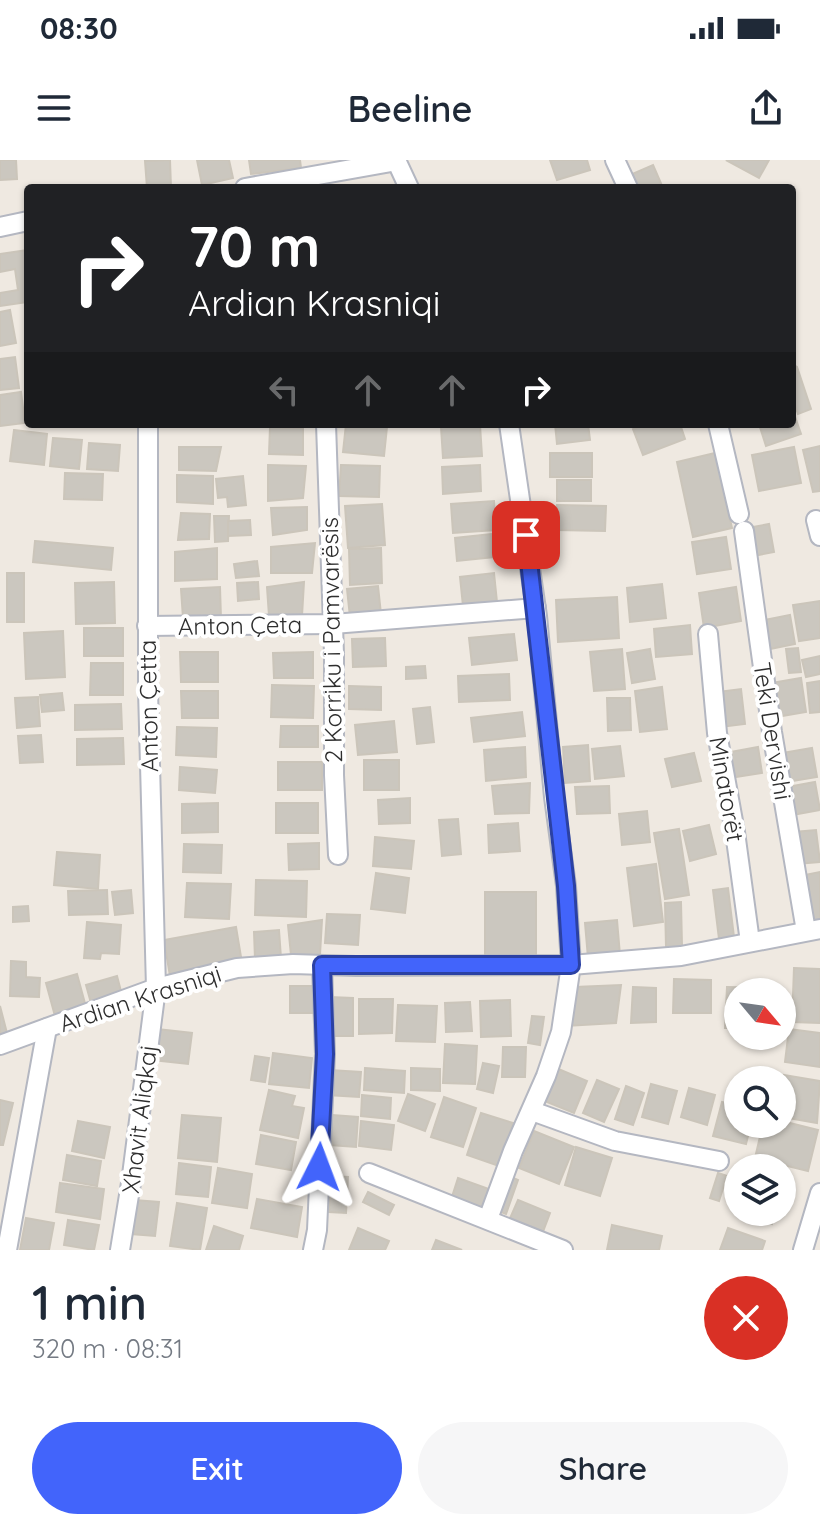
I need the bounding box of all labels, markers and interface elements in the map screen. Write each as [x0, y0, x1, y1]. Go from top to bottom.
text: 08:30 [40, 9, 118, 47]
icon: menu [32, 86, 76, 130]
text: Beeline [347, 86, 473, 131]
icon: share [744, 86, 788, 130]
text: 70 m [188, 211, 320, 281]
icon: right [56, 216, 160, 320]
text: Ardian Krasniqi [188, 280, 441, 325]
icon: left [262, 368, 306, 412]
icon: ahead [346, 368, 390, 412]
icon: ahead [430, 368, 474, 412]
icon: right [514, 368, 558, 412]
pin [492, 501, 560, 569]
icon: arrive [504, 513, 548, 557]
street label: 2 Korriku i Pamvarësis [314, 517, 348, 763]
street label: Anton Çeta [178, 609, 302, 641]
street label: Anton Çetta [132, 640, 164, 772]
street label: Teki Dervishi [747, 660, 799, 802]
street label: Minatorët [703, 734, 751, 844]
street label: Ardian Krasniqi [55, 958, 225, 1038]
north arrow [724, 978, 796, 1050]
map controls [724, 978, 796, 1226]
street label: Xhavit Aliqkaj [115, 1043, 163, 1195]
button: search [724, 1066, 796, 1138]
position arrow [277, 1125, 361, 1209]
button: layers [724, 1154, 796, 1226]
text: 1 min [32, 1272, 147, 1332]
button: close [704, 1276, 788, 1360]
text: 320 m · 08:31 [32, 1332, 183, 1365]
button: Exit [32, 1422, 402, 1514]
button: Share [418, 1422, 788, 1514]

